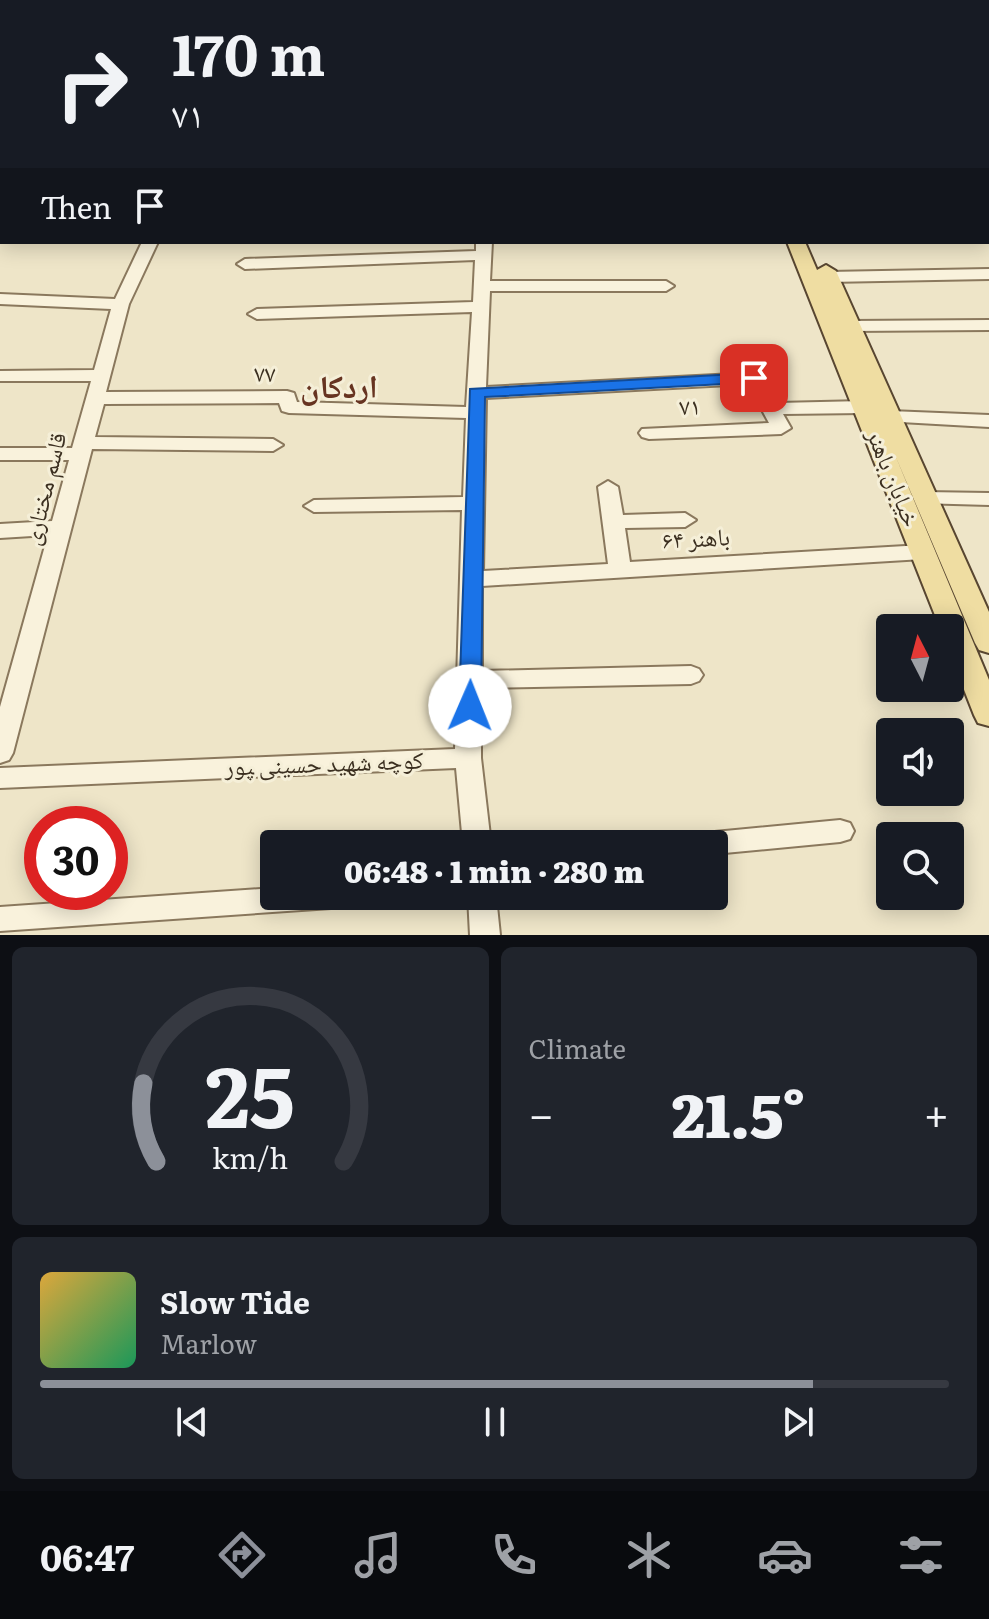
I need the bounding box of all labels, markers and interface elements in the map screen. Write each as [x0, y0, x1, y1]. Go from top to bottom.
text: 170 m [172, 10, 325, 93]
icon: right [40, 32, 144, 136]
text: ۷۱ [172, 86, 204, 139]
text: Then [40, 184, 112, 228]
icon: arrive [128, 184, 172, 228]
pin [720, 344, 788, 412]
street label: ۷۷ [254, 354, 276, 389]
icon: arrive [732, 356, 776, 400]
district label: اردکان [300, 360, 378, 408]
street label: ۷۱ [679, 387, 701, 422]
street label: خیابان باهنر [859, 422, 931, 531]
street label: قاسم مختاری [12, 428, 74, 549]
street label: باهنر ۶۴ [661, 517, 731, 556]
north arrow [876, 614, 964, 702]
map controls [876, 614, 964, 910]
position arrow [428, 664, 512, 748]
button: sound [876, 718, 964, 806]
street label: کوچه شهید حسینی ‍پور [223, 741, 424, 783]
speed limit sign: 30 [24, 806, 128, 910]
button: search [876, 822, 964, 910]
text: 06:48 · 1 min · 280 m [344, 848, 644, 892]
text: Climate [529, 1028, 626, 1067]
text: 25 [205, 1030, 295, 1154]
text: 21.5° [672, 1067, 806, 1156]
text: − [529, 1079, 554, 1145]
text: + [923, 1079, 949, 1145]
text: km/h [212, 1135, 288, 1178]
text: Slow Tide [160, 1279, 310, 1323]
text: Marlow [160, 1323, 257, 1362]
icon: previous [170, 1400, 214, 1444]
icon: pause [473, 1400, 517, 1444]
icon: next [776, 1400, 820, 1444]
icon: directions [214, 1527, 270, 1583]
icon: music [350, 1527, 406, 1583]
icon: phone [486, 1527, 542, 1583]
icon: climate [621, 1527, 677, 1583]
icon: car [757, 1527, 813, 1583]
icon: filters [893, 1527, 949, 1583]
text: 06:47 [40, 1529, 134, 1582]

